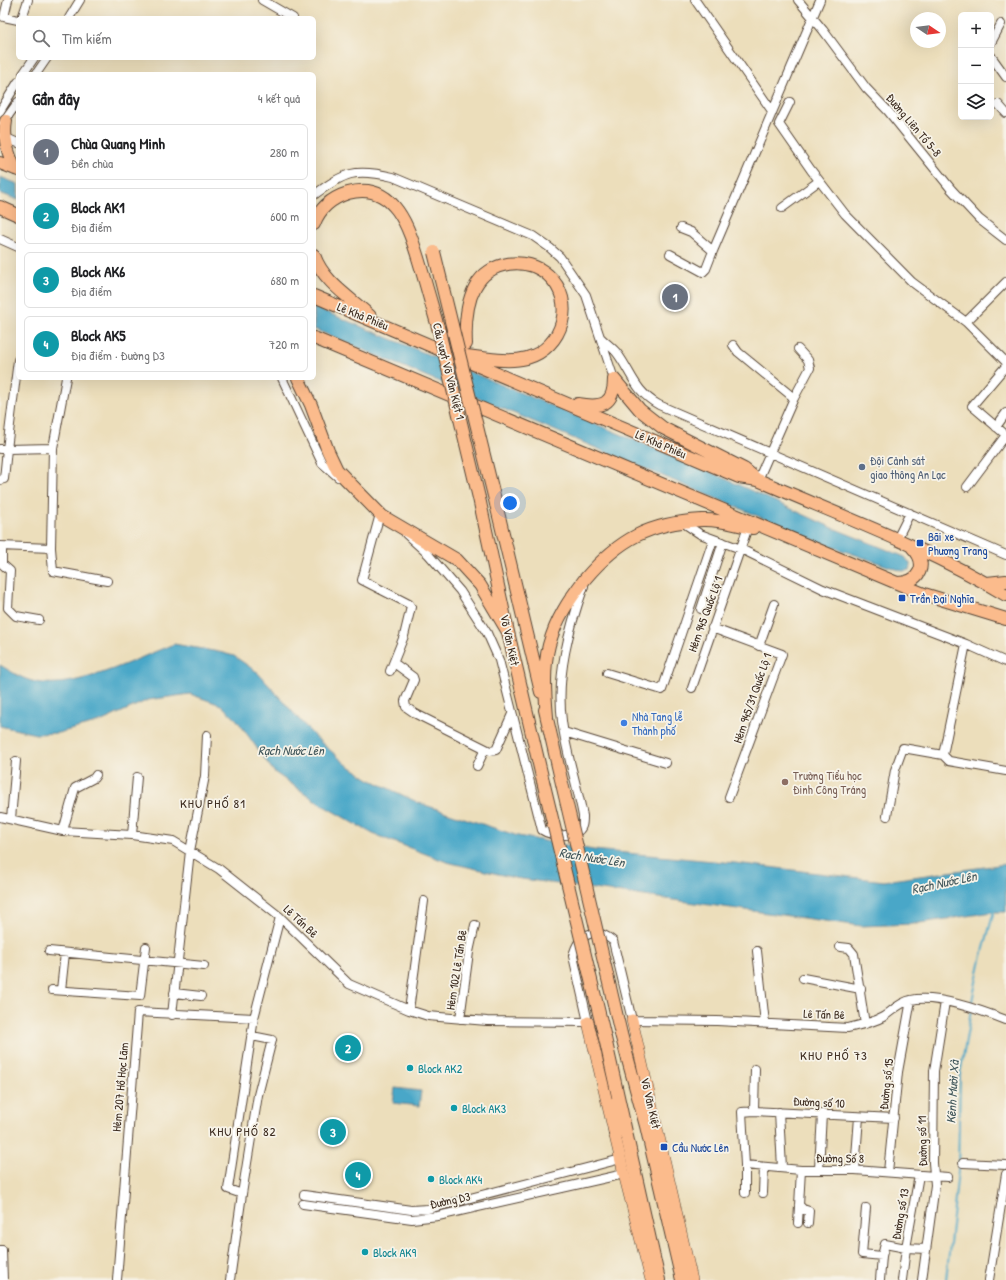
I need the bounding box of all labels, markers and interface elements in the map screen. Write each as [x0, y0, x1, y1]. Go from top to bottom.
north arrow [910, 12, 946, 48]
map controls [958, 12, 994, 120]
button: + [958, 12, 994, 48]
search box [16, 16, 316, 60]
icon: search [30, 27, 52, 49]
text: Tìm kiếm [62, 28, 112, 49]
button: − [958, 48, 994, 84]
button: layers [958, 84, 994, 120]
text: Gần đây [32, 87, 80, 110]
text: 4 kết quả [258, 89, 300, 107]
street label: Đường Liên Tổ 5-8 [882, 90, 946, 160]
text: Chùa Quang Minh [71, 133, 165, 154]
text: 1 [44, 143, 48, 161]
text: 280 m [270, 143, 299, 161]
text: Đền chùa [71, 154, 113, 172]
text: Block AK1 [71, 197, 125, 218]
text: 2 [43, 207, 49, 225]
text: 600 m [270, 207, 299, 225]
text: Địa điểm [71, 218, 112, 236]
text: Block AK6 [71, 261, 125, 282]
text: 3 [43, 271, 49, 289]
text: 680 m [271, 271, 299, 289]
text: Địa điểm [71, 282, 112, 300]
pin: 1 [662, 282, 688, 312]
street label: Lê Khả Phiêu [335, 298, 391, 334]
street label: Cầu vượt Võ Văn Kiệt 1 [429, 321, 469, 421]
text: Block AK5 [71, 325, 126, 346]
text: 4 [44, 335, 48, 353]
text: 720 m [269, 335, 299, 353]
text: Địa điểm · Đường D3 [71, 346, 165, 364]
street label: Lê Khả Phiêu [633, 426, 689, 462]
place label: Đội Cảnh sát giao thông An Lạc [870, 452, 946, 483]
marker: Đội Cảnh sát giao thông An Lạc [857, 462, 867, 472]
your location [500, 493, 520, 513]
place label: Bãi xe Phương Trang [928, 528, 988, 559]
marker: Bãi xe Phương Trang [915, 538, 925, 548]
street label: Hẻm 945 Quốc Lộ 1 [683, 574, 727, 654]
place label: Trần Đại Nghĩa [910, 590, 974, 607]
marker: Trần Đại Nghĩa [897, 593, 907, 603]
street label: Võ Văn Kiệt [496, 613, 524, 668]
street label: Hẻm 945/31 Quốc Lộ 1 [729, 651, 775, 745]
place label: Nhà Tang lễ Thành phố [632, 708, 683, 739]
marker: Nhà Tang lễ Thành phố [619, 718, 629, 728]
water label: Rạch Nước Lên [258, 741, 325, 759]
place label: Trường Tiểu học Đinh Công Tráng [793, 767, 866, 798]
marker: Trường Tiểu học Đinh Công Tráng [780, 777, 790, 787]
district label: KHU PHỐ 81 [180, 794, 246, 812]
water label: Rạch Nước Lên [558, 843, 627, 871]
water label: Rạch Nước Lên [910, 866, 979, 898]
street label: Lê Tấn Bê [280, 901, 322, 941]
street label: Hẻm 102 Lê Tấn Bê [441, 929, 471, 1011]
street label: Lê Tấn Bê [803, 1005, 845, 1023]
pin: 2 [335, 1033, 361, 1063]
street label: Hẻm 207 Hồ Học Lãm [108, 1042, 132, 1132]
district label: KHU PHỐ 73 [800, 1046, 868, 1064]
street label: Đường số 15 [875, 1058, 897, 1110]
water label: Kênh Mười Xà [941, 1058, 963, 1124]
place label: Block AK2 [418, 1060, 463, 1077]
marker: Block AK2 [405, 1063, 415, 1073]
street label: Võ Văn Kiệt [637, 1076, 665, 1131]
street label: Đường số 10 [793, 1092, 845, 1112]
place label: Block AK3 [462, 1100, 506, 1117]
marker: Block AK3 [449, 1103, 459, 1113]
street label: Đường số 11 [913, 1116, 931, 1166]
pin: 3 [320, 1117, 346, 1147]
district label: KHU PHỐ 82 [209, 1122, 277, 1140]
place label: Cầu Nước Lên [672, 1139, 729, 1156]
marker: Cầu Nước Lên [659, 1142, 669, 1152]
street label: Đường Số 8 [816, 1149, 864, 1167]
pin: 4 [345, 1160, 371, 1190]
place label: Block AK4 [439, 1171, 483, 1188]
marker: Block AK4 [426, 1174, 436, 1184]
street label: Đường D3 [428, 1187, 472, 1213]
street label: Đường số 13 [887, 1187, 913, 1241]
place label: Block AK9 [373, 1244, 417, 1261]
marker: Block AK9 [360, 1247, 370, 1257]

